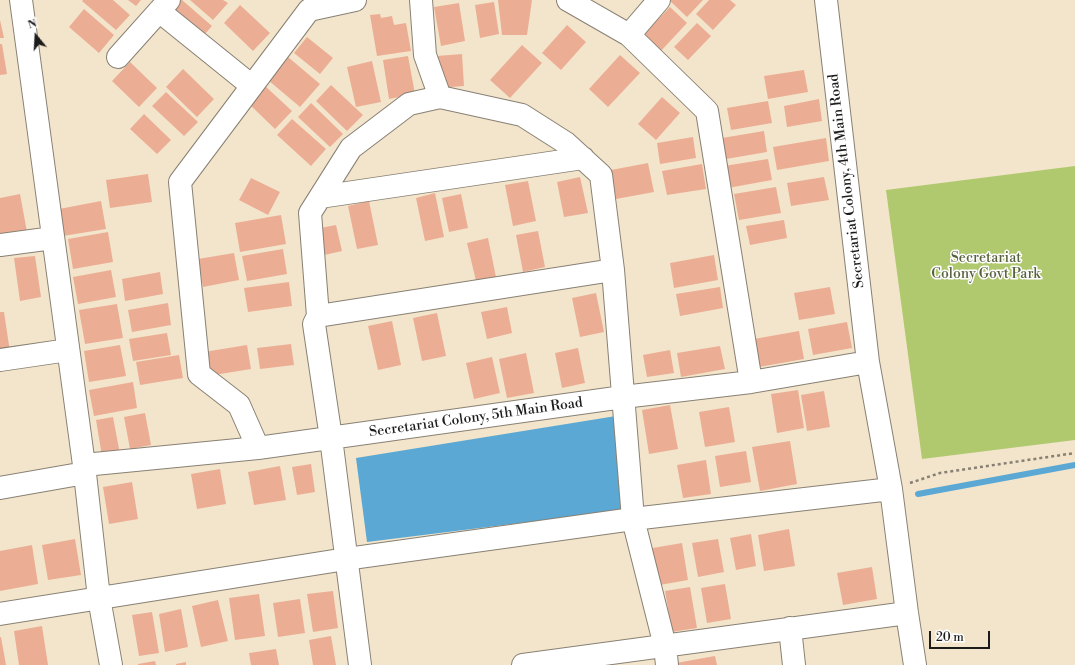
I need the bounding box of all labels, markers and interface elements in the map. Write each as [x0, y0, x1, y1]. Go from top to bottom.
north arrow [16, 16, 56, 56]
text: N [26, 17, 39, 33]
street label: Secretariat Colony, 4th Main Road [826, 73, 868, 289]
park label: Secretariat Colony Govt Park [931, 251, 1041, 284]
street label: Secretariat Colony, 5th Main Road [368, 395, 584, 441]
scale bar [931, 623, 992, 649]
text: 20 m [936, 630, 964, 645]

